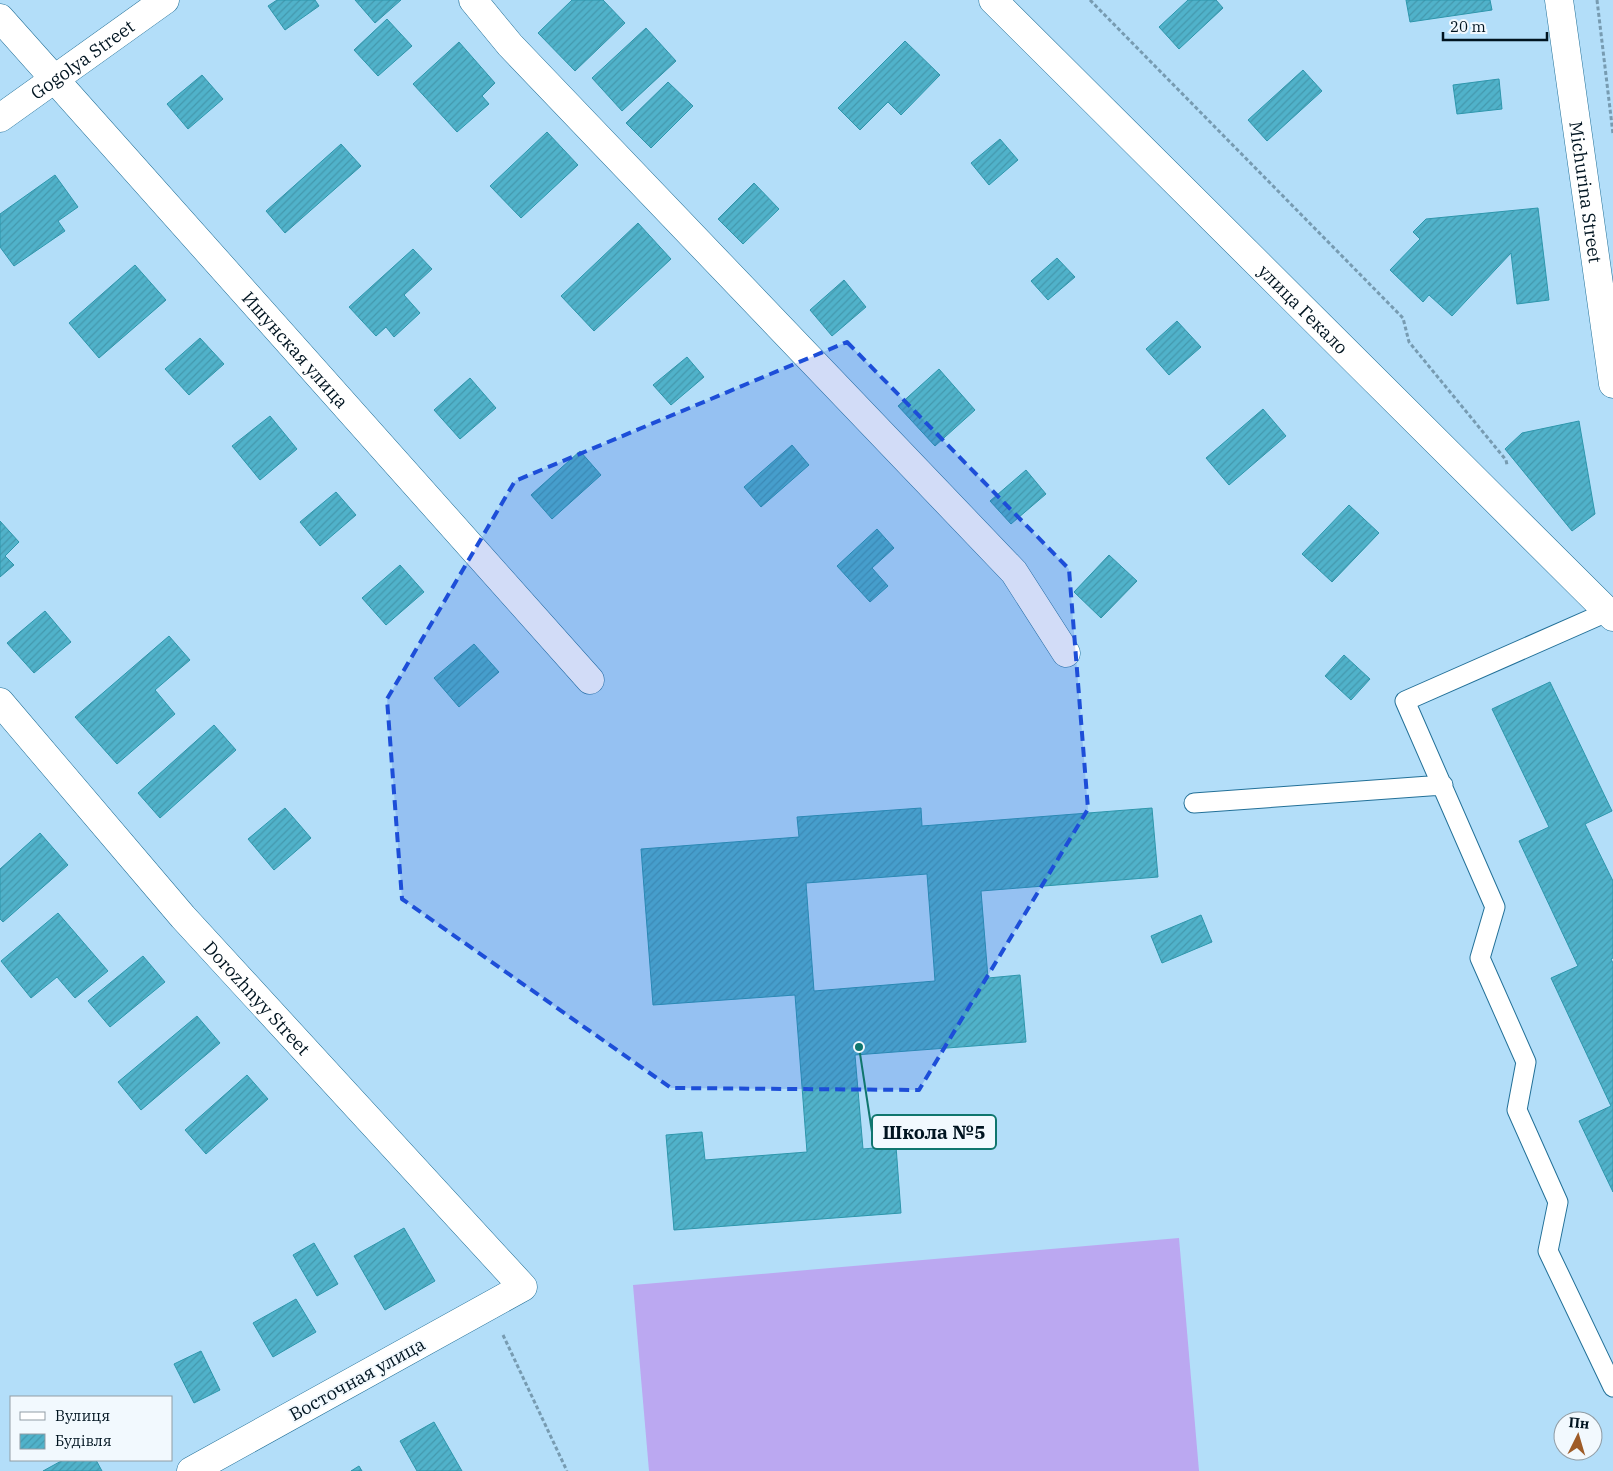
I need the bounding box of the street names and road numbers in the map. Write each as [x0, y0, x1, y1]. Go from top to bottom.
street label: Gogolya Street [26, 14, 139, 104]
street label: Michurina Street [1565, 120, 1607, 264]
street label: улица Гекало [1254, 259, 1353, 359]
street label: Ишунская улица [237, 286, 354, 413]
street label: Dorozhnyy Street [199, 936, 315, 1060]
street label: Восточная улица [285, 1332, 429, 1426]

